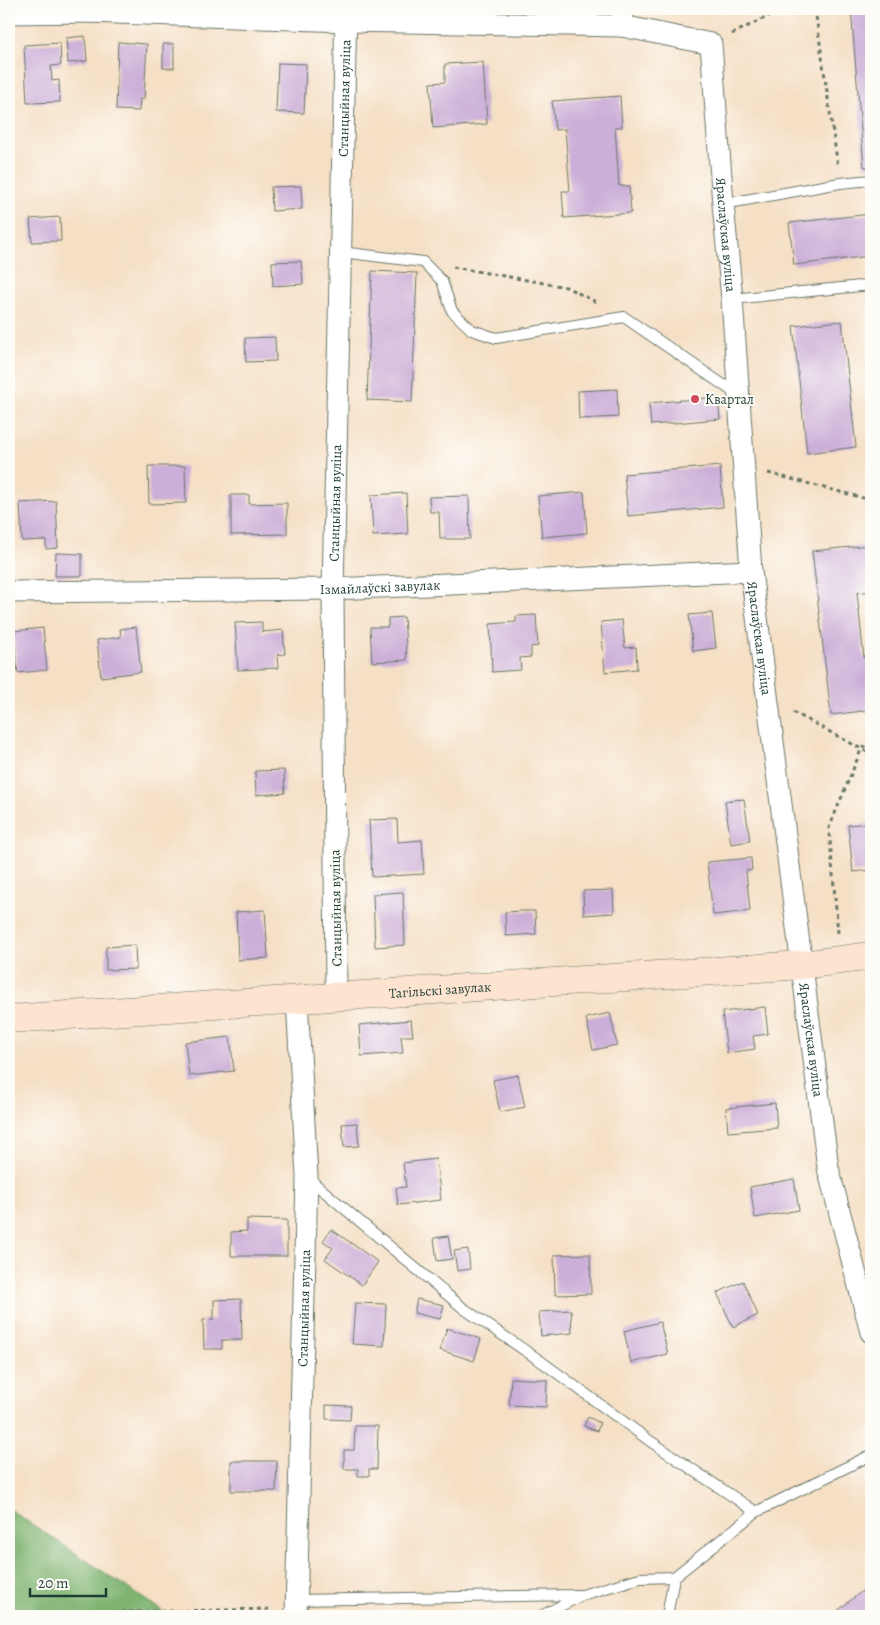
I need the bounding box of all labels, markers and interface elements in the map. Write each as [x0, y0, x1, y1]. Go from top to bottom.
street label: Станцыйная вуліца [333, 39, 355, 157]
street label: Яраслаўская вуліца [712, 177, 741, 293]
place label: Квартал [705, 390, 754, 409]
marker: Квартал [689, 393, 701, 405]
street label: Станцыйная вуліца [324, 444, 346, 562]
street label: Ізмайлаўскі завулак [320, 575, 441, 599]
street label: Яраслаўская вуліца [743, 580, 777, 697]
street label: Станцыйная вуліца [325, 849, 347, 967]
street label: Тагільскі завулак [388, 977, 492, 1003]
street label: Яраслаўская вуліца [795, 981, 828, 1099]
street label: Станцыйная вуліца [293, 1249, 315, 1367]
scale bar [30, 1565, 106, 1597]
text: 20 m [38, 1573, 69, 1593]

